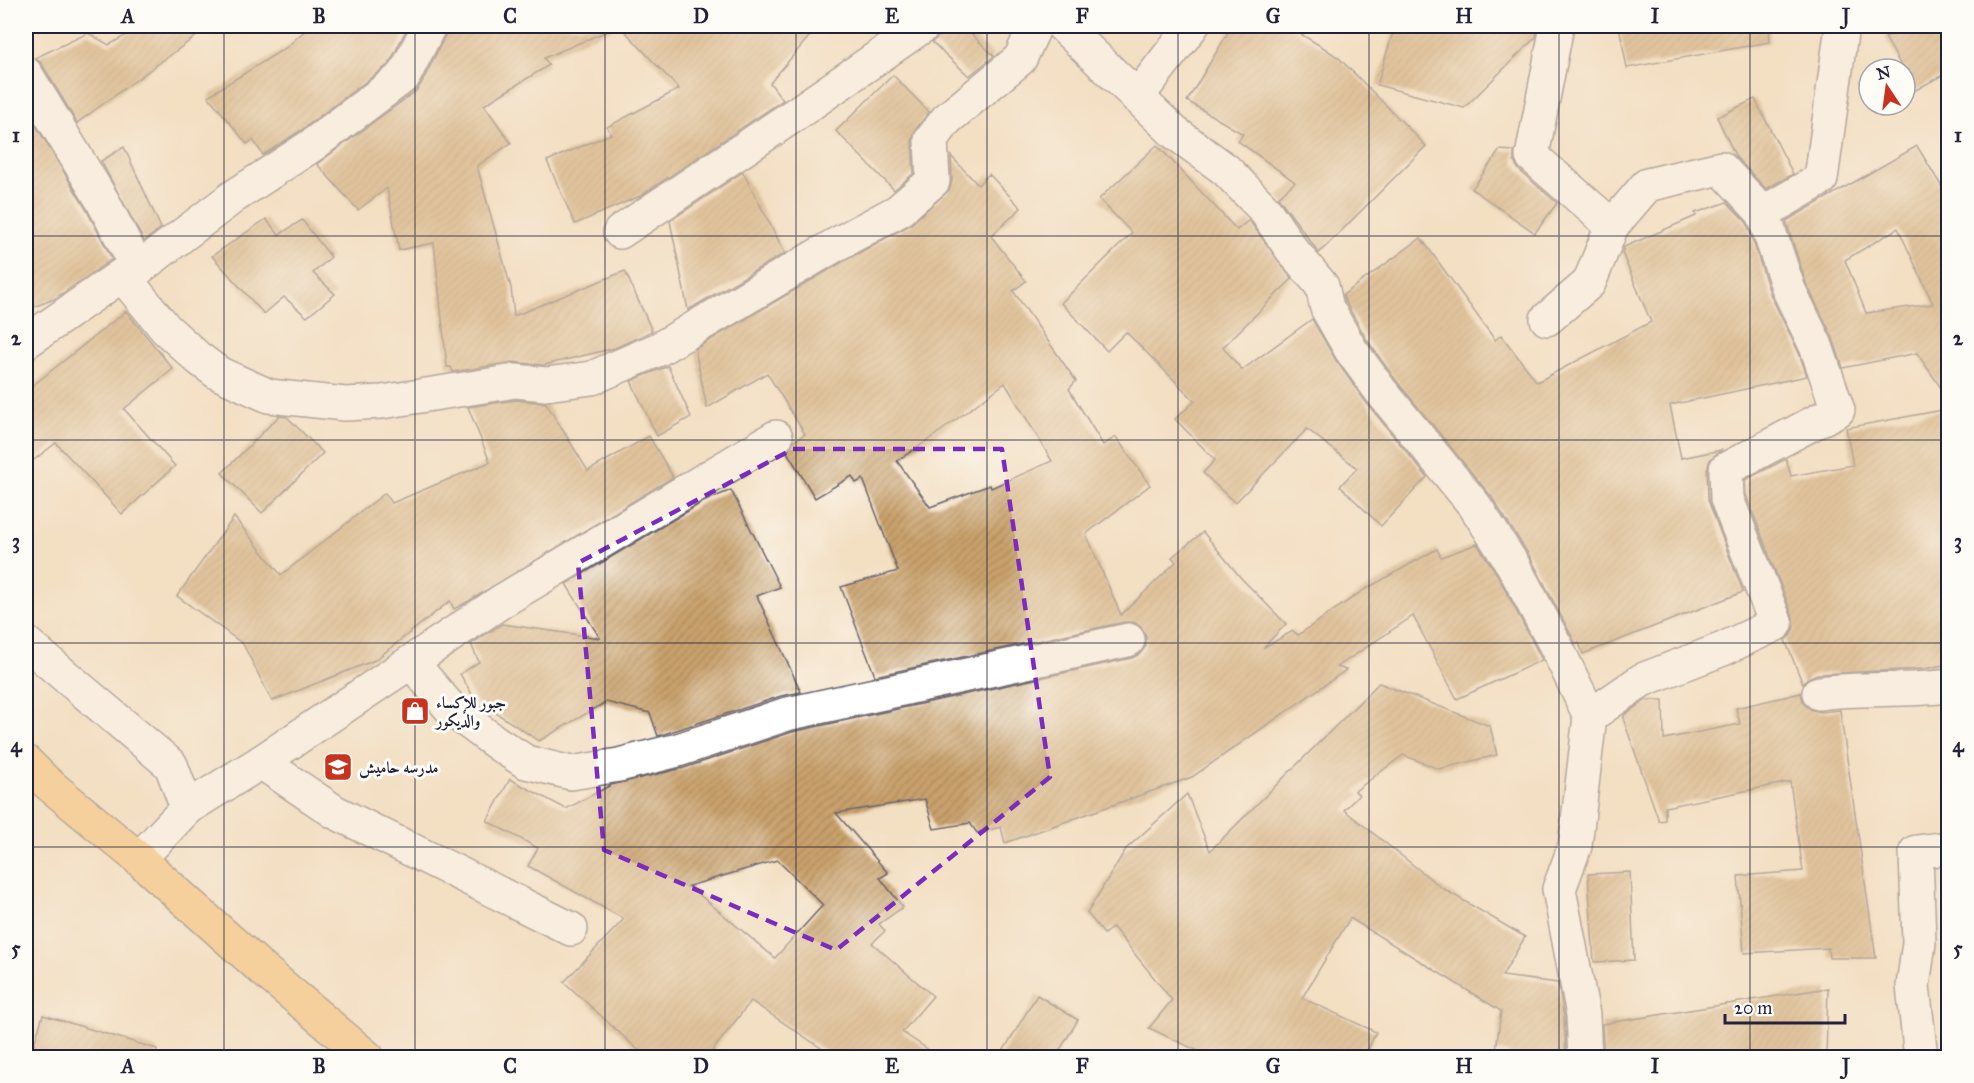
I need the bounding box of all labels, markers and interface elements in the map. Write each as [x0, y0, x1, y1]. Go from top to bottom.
text: A [119, 4, 135, 28]
text: B [312, 4, 326, 28]
text: C [503, 4, 517, 28]
text: D [693, 4, 709, 28]
text: E [885, 4, 900, 28]
text: F [1075, 4, 1089, 28]
text: G [1266, 4, 1281, 28]
text: H [1455, 4, 1473, 28]
text: I [1651, 4, 1660, 28]
text: J [1839, 4, 1851, 30]
north arrow [1857, 57, 1917, 117]
text: N [1875, 62, 1893, 84]
text: 1 [12, 123, 20, 147]
text: 1 [1954, 123, 1962, 147]
text: 2 [11, 326, 22, 350]
text: 2 [1953, 326, 1964, 350]
text: 3 [12, 529, 20, 554]
text: 3 [1954, 529, 1962, 554]
place label: جبور للإكساء والديكور [434, 693, 506, 731]
shop icon: جبور للإكساء والديكور [399, 695, 431, 727]
text: 4 [10, 733, 22, 758]
text: 4 [1952, 733, 1964, 758]
school or university icon: مدرسه حاميش [322, 751, 354, 783]
place label: مدرسه حاميش [359, 758, 439, 779]
text: 5 [11, 936, 21, 960]
text: 5 [1953, 936, 1963, 960]
scale bar [1725, 987, 1845, 1025]
text: 20 m [1734, 997, 1772, 1019]
text: A [119, 1054, 135, 1078]
text: B [312, 1054, 326, 1078]
text: C [503, 1054, 517, 1078]
text: D [693, 1054, 709, 1078]
text: E [885, 1054, 900, 1078]
text: F [1075, 1054, 1089, 1078]
text: G [1266, 1054, 1281, 1078]
text: H [1455, 1054, 1473, 1078]
text: I [1651, 1054, 1660, 1078]
text: J [1839, 1054, 1851, 1080]

